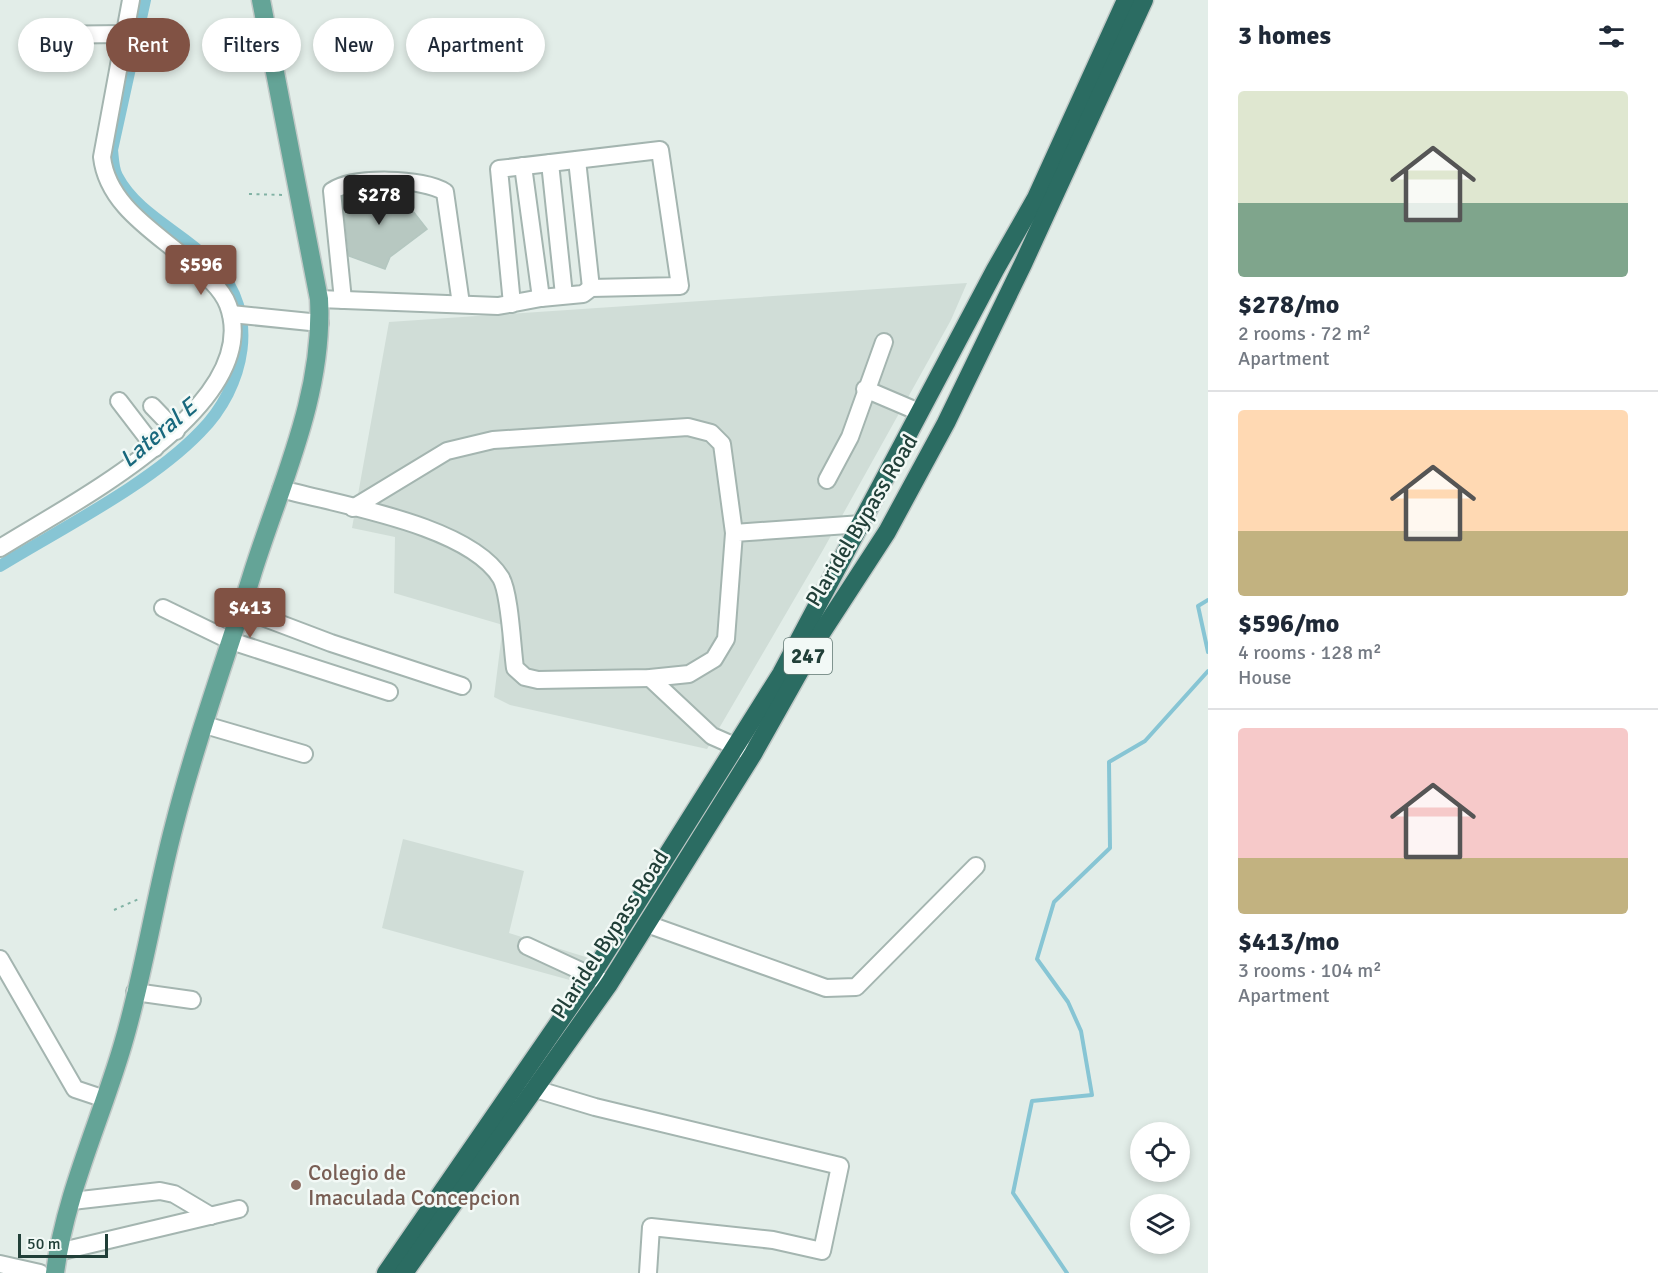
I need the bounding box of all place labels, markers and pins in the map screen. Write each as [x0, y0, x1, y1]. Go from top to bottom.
pin: $278 [343, 175, 415, 226]
pin: $596 [165, 245, 237, 296]
pin: $413 [214, 588, 286, 639]
place label: Colegio de Imaculada Concepcion [308, 1159, 520, 1211]
marker: Colegio de Imaculada Concepcion [289, 1178, 303, 1192]

